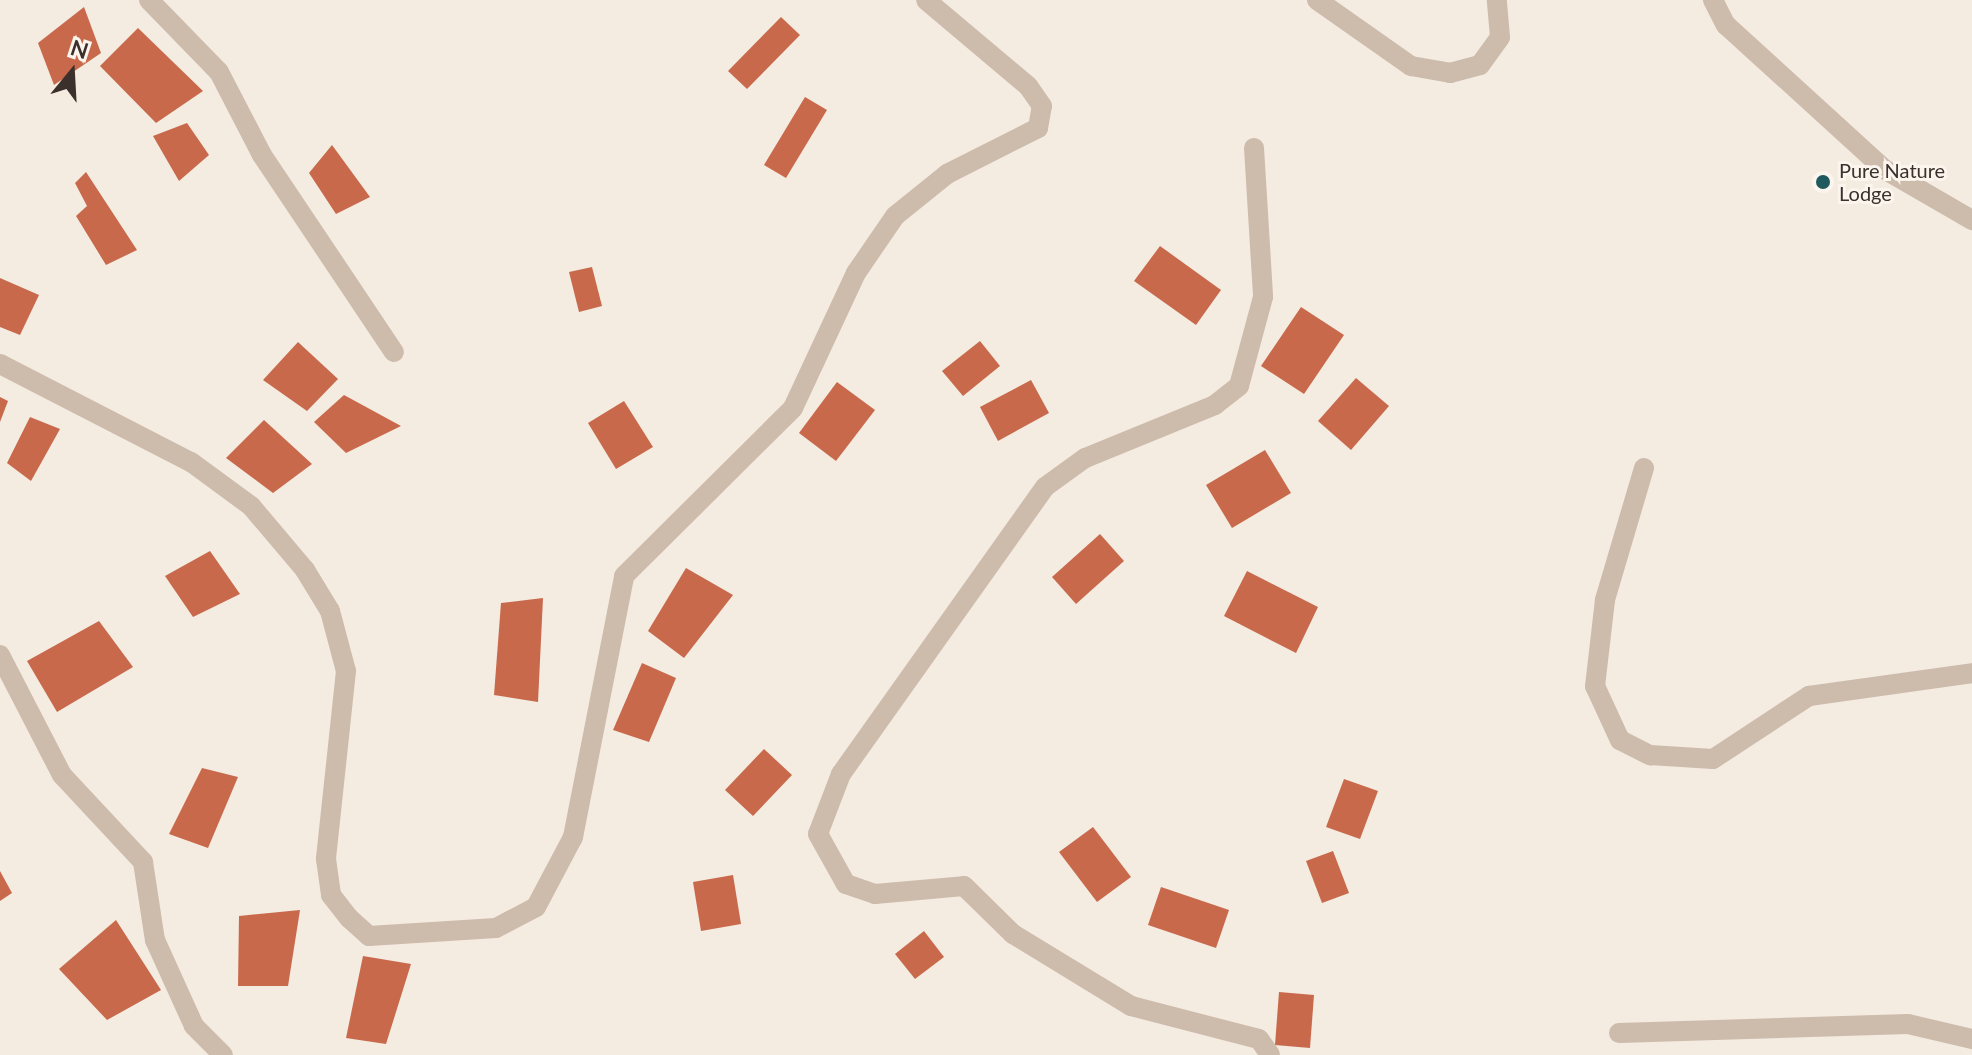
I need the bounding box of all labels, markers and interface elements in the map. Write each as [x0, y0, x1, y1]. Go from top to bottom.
north arrow [32, 32, 112, 112]
text: N [67, 33, 92, 64]
place label: Pure Nature Lodge [1839, 158, 1945, 205]
marker: Pure Nature Lodge [1814, 173, 1832, 191]

